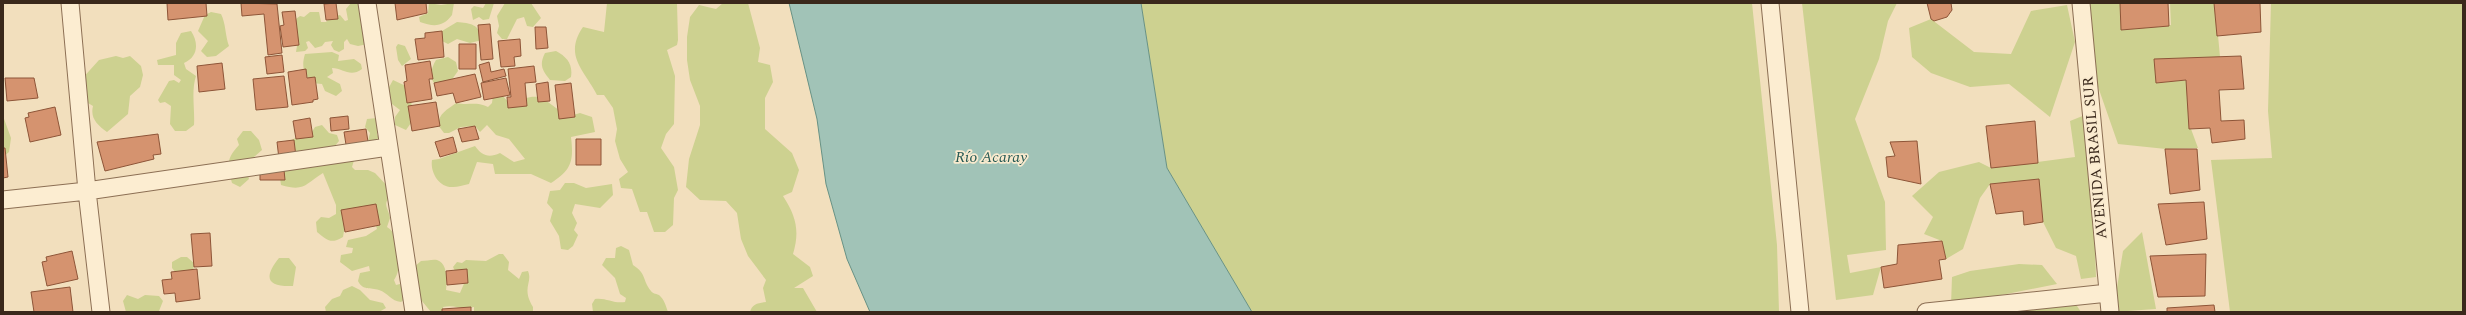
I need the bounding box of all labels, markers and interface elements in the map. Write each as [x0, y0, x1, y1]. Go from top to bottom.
street label: AVENIDA BRASIL SUR [2076, 76, 2114, 240]
water label: Río Acaray [955, 145, 1027, 169]

